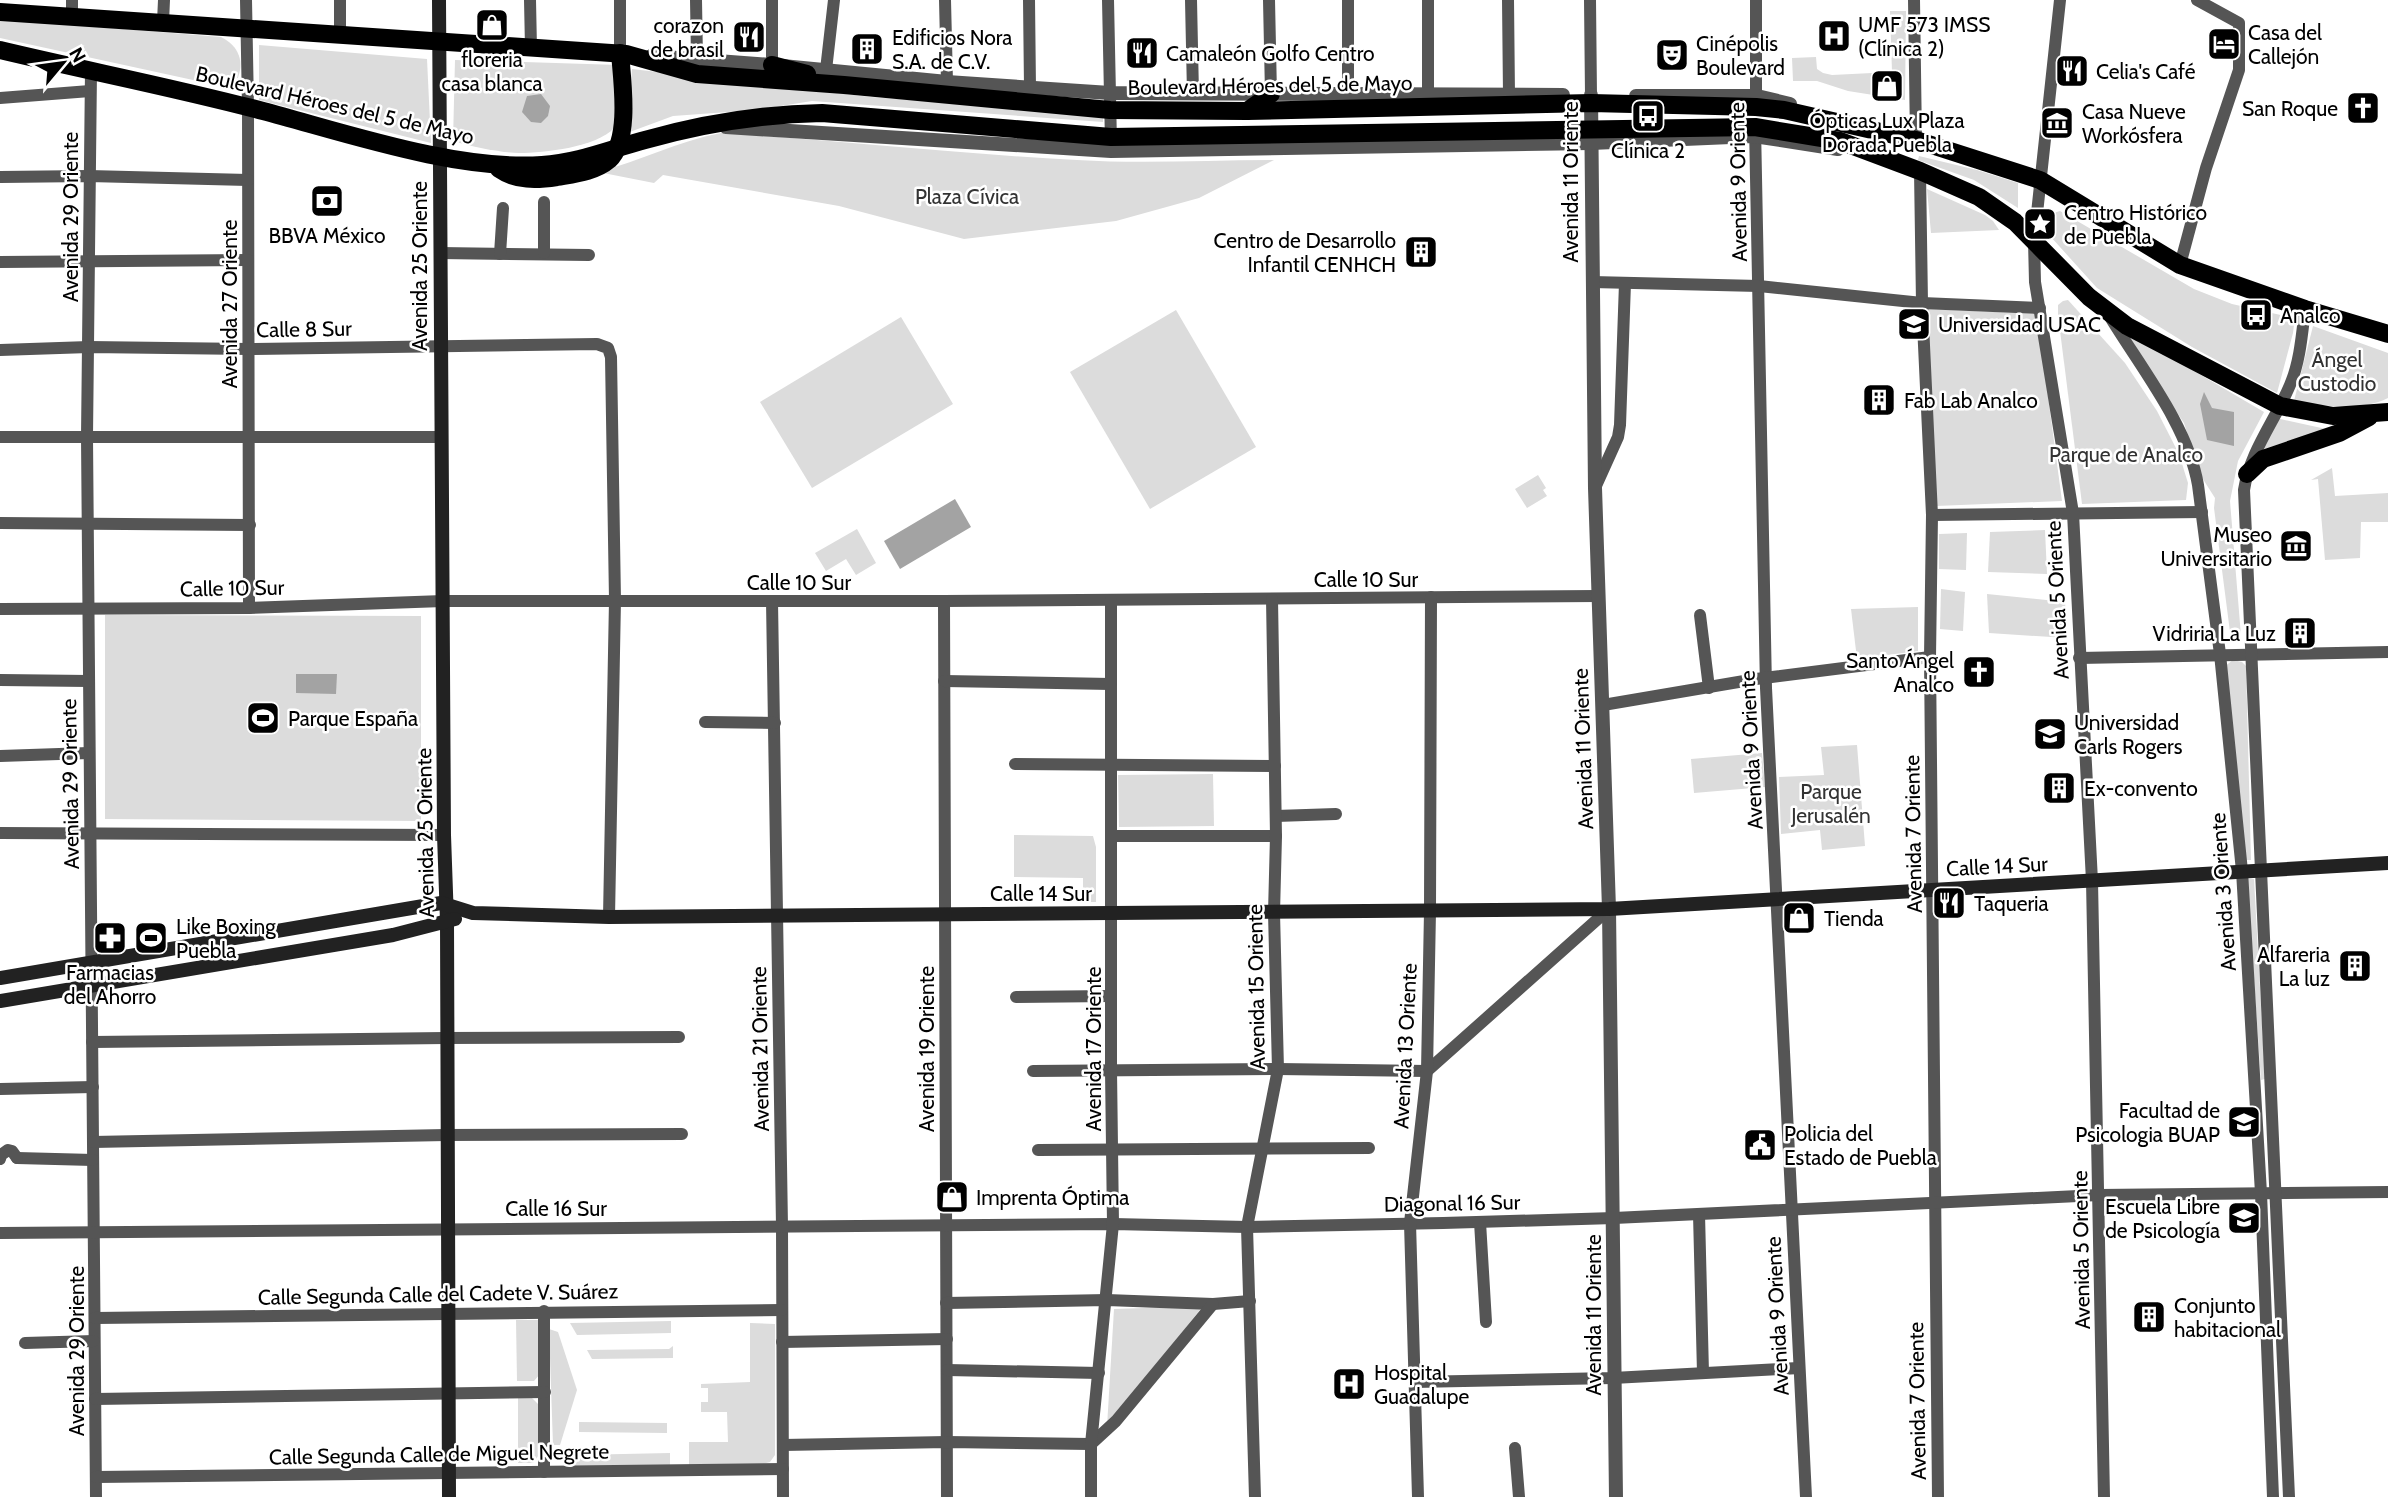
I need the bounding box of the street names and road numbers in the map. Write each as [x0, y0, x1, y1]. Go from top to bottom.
street label: Boulevard Héroes del 5 de Mayo [193, 61, 477, 149]
street label: Boulevard Héroes del 5 de Mayo [1127, 70, 1413, 100]
street label: Avenida 11 Oriente [1558, 101, 1583, 263]
street label: Avenida 9 Oriente [1724, 102, 1752, 262]
street label: Avenida 29 Oriente [58, 131, 83, 302]
street label: Avenida 25 Oriente [407, 181, 432, 351]
street label: Avenida 27 Oriente [217, 219, 242, 389]
street label: Calle 8 Sur [256, 316, 352, 342]
street label: Avenida 5 Oriente [2040, 520, 2074, 680]
street label: Calle 10 Sur [1314, 567, 1419, 592]
street label: Calle 10 Sur [747, 570, 852, 595]
street label: Calle 10 Sur [180, 575, 285, 601]
street label: Avenida 11 Oriente [1568, 668, 1598, 830]
street label: Avenida 9 Oriente [1734, 669, 1768, 830]
street label: Avenida 29 Oriente [56, 698, 84, 870]
street label: Avenida 25 Oriente [411, 748, 439, 918]
street label: Avenida 7 Oriente [1899, 754, 1927, 913]
street label: Avenida 3 Oriente [2205, 812, 2241, 972]
street label: Calle 14 Sur [1946, 851, 2049, 881]
street label: Calle 14 Sur [990, 881, 1092, 906]
street label: Avenida 15 Oriente [1242, 904, 1270, 1070]
street label: Avenida 13 Oriente [1388, 962, 1422, 1129]
street label: Avenida 21 Oriente [746, 966, 774, 1132]
street label: Avenida 19 Oriente [914, 966, 939, 1132]
street label: Avenida 17 Oriente [1081, 966, 1106, 1132]
street label: Avenida 5 Oriente [2067, 1170, 2095, 1330]
street label: Diagonal 16 Sur [1384, 1189, 1521, 1217]
street label: Calle 16 Sur [505, 1196, 607, 1221]
street label: Avenida 11 Oriente [1581, 1234, 1606, 1396]
street label: Avenida 9 Oriente [1760, 1235, 1794, 1396]
street label: Avenida 29 Oriente [64, 1265, 89, 1436]
street label: Calle Segunda Calle del Cadete V. Suárez [258, 1278, 619, 1310]
street label: Avenida 7 Oriente [1903, 1321, 1931, 1480]
street label: Calle Segunda Calle de Miguel Negrete [269, 1439, 610, 1469]

